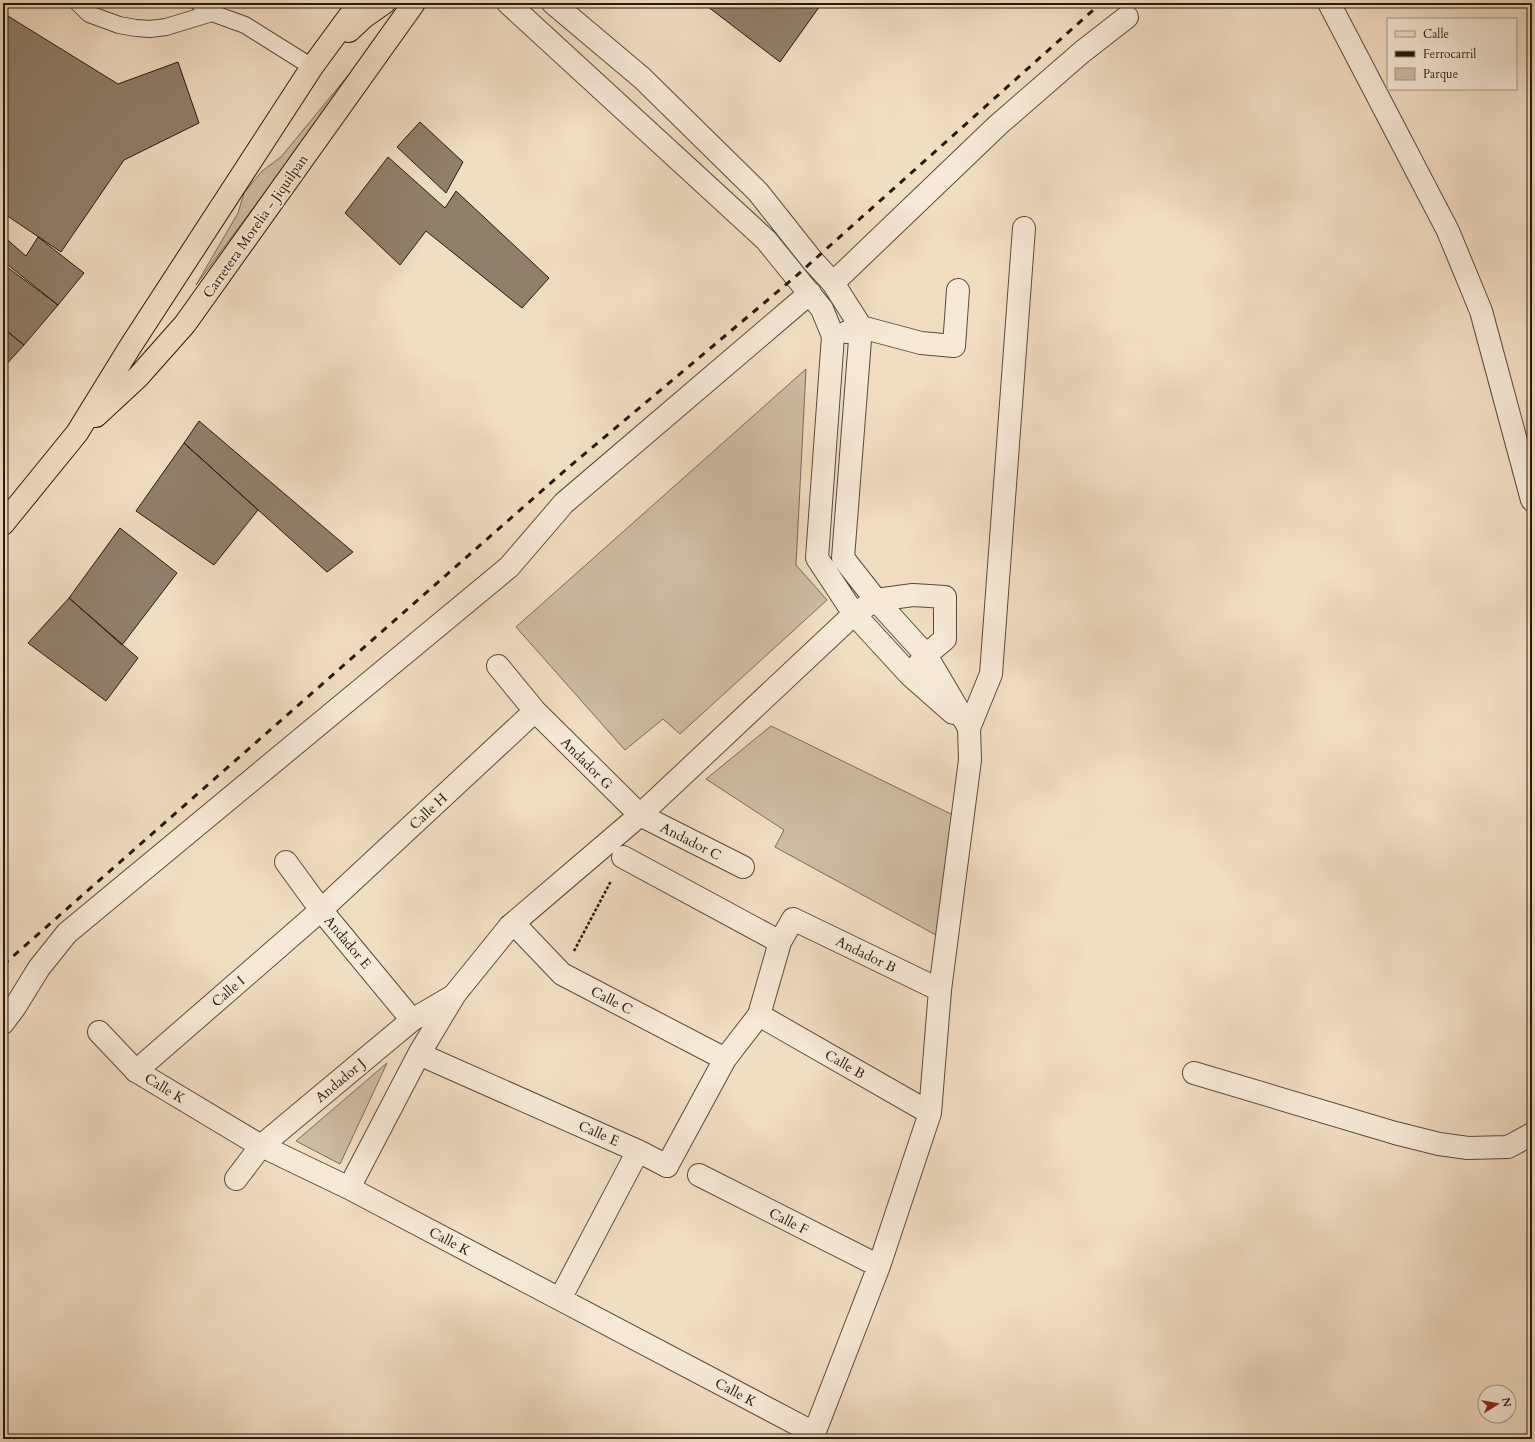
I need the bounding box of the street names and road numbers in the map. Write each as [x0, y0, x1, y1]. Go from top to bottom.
street label: Carretera Morelia - Jiquilpan [198, 151, 312, 302]
street label: Andador G [556, 733, 617, 794]
street label: Calle H [405, 789, 452, 834]
street label: Andador C [657, 818, 725, 865]
street label: Andador E [320, 912, 376, 973]
street label: Andador B [832, 932, 899, 977]
street label: Calle I [207, 971, 249, 1011]
street label: Calle C [588, 982, 636, 1019]
street label: Calle B [821, 1045, 868, 1084]
street label: Andador J [311, 1054, 370, 1107]
street label: Calle K [141, 1069, 189, 1108]
street label: Calle E [575, 1116, 622, 1151]
street label: Calle F [766, 1203, 812, 1239]
street label: Calle K [426, 1223, 474, 1261]
street label: Calle K [712, 1374, 760, 1412]

